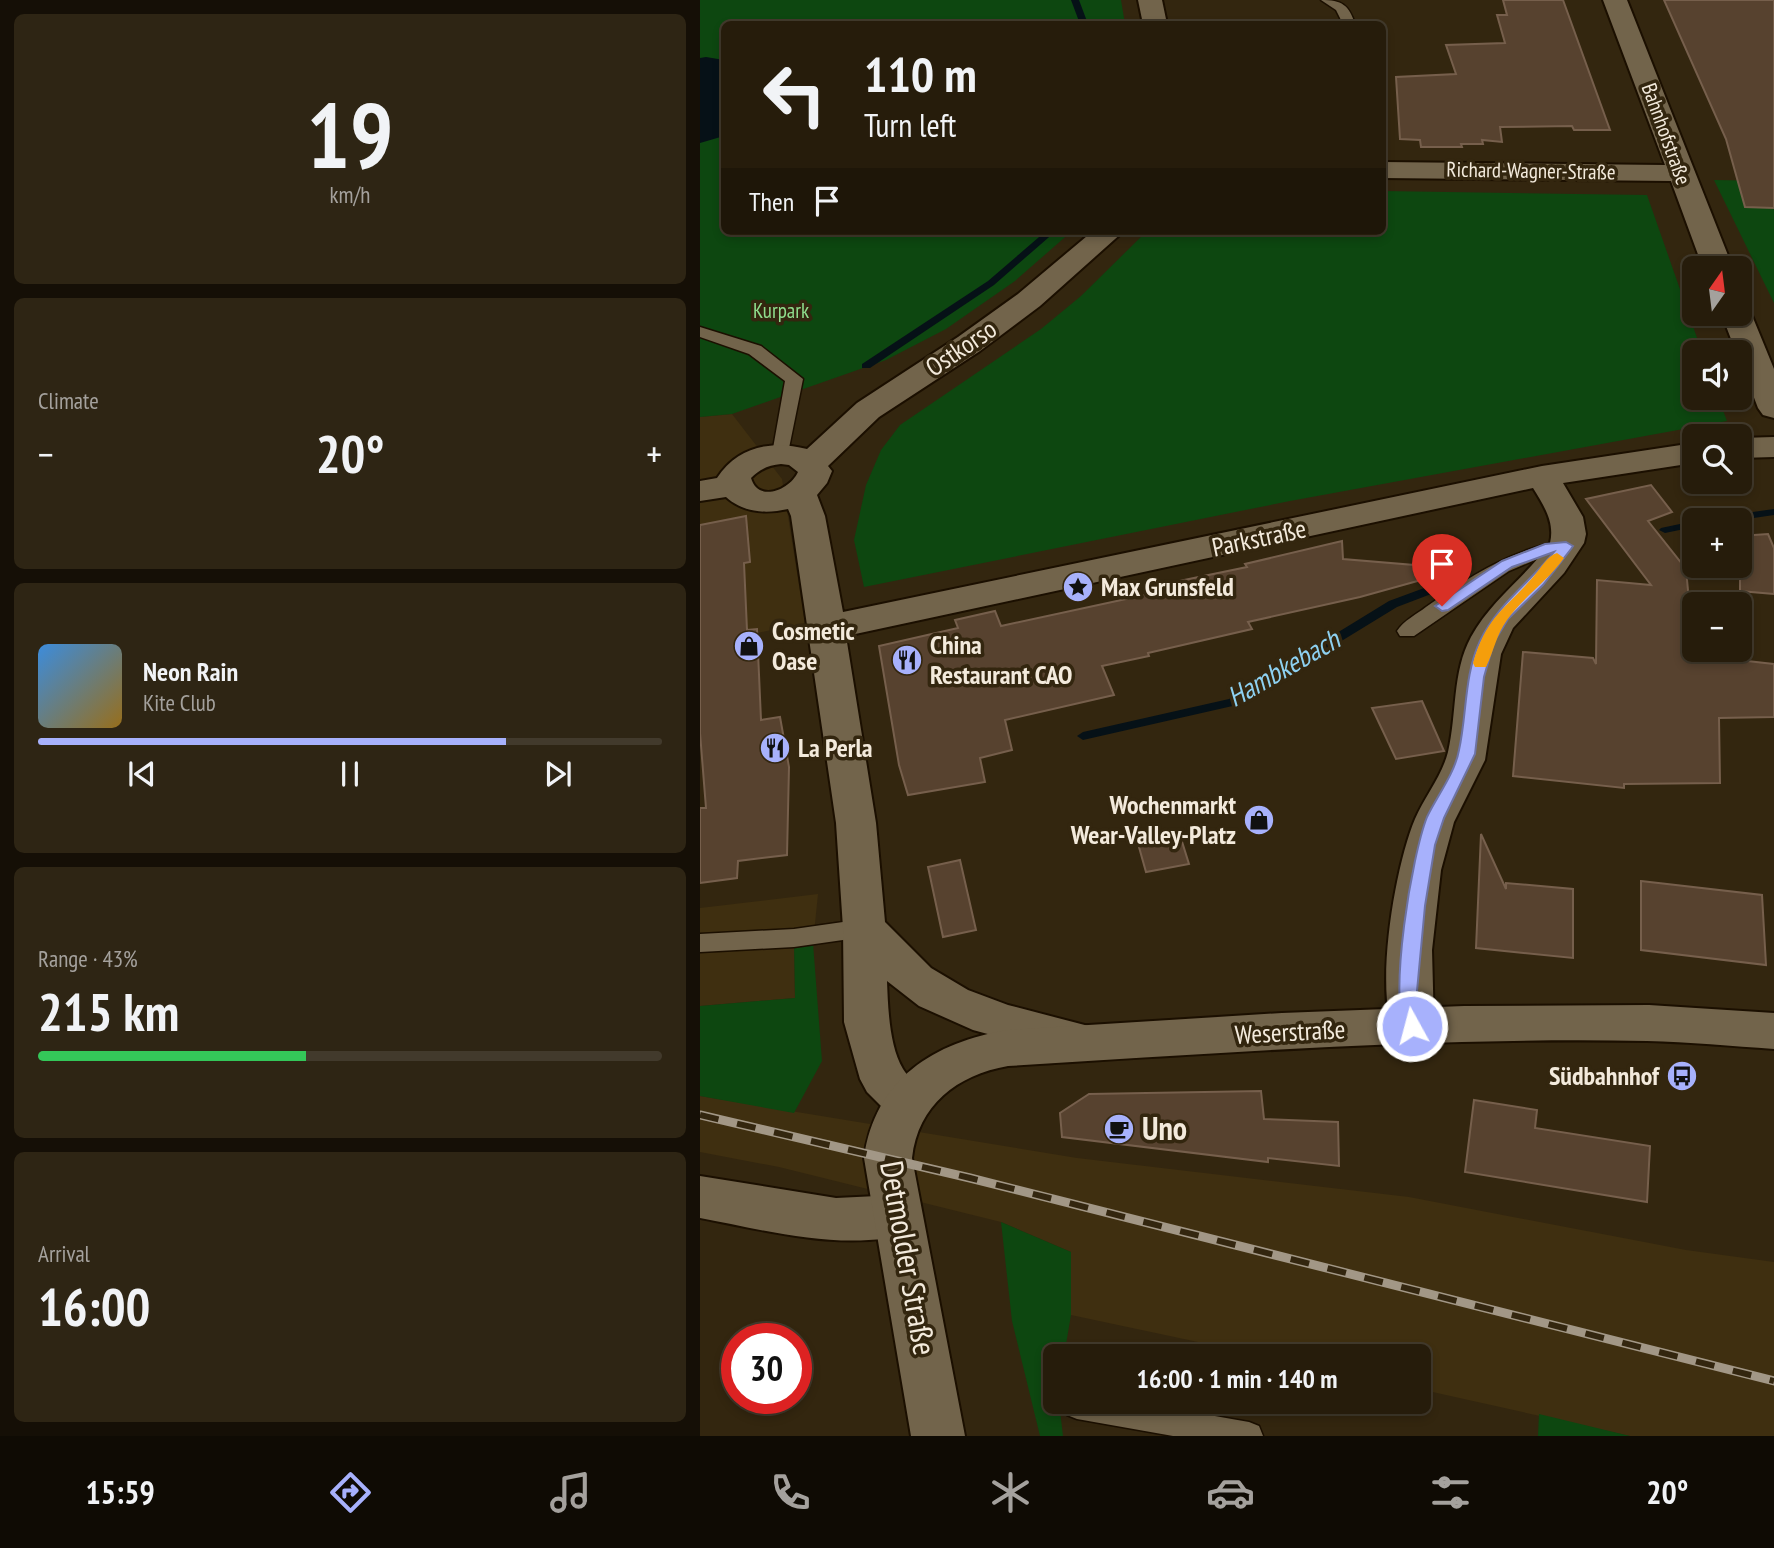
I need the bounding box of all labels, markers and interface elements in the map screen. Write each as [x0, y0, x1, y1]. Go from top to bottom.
text: 110 m [864, 42, 977, 106]
icon: left [749, 49, 840, 140]
text: 19 [307, 75, 394, 193]
street label: Bahnhofstraße [1636, 79, 1697, 188]
text: Turn left [864, 104, 956, 146]
street label: Richard-Wagner-Straße [1446, 156, 1616, 185]
text: km/h [330, 180, 370, 209]
icon: arrive [808, 182, 846, 220]
text: Then [749, 185, 794, 218]
north arrow [1682, 256, 1752, 326]
map controls [1682, 256, 1752, 662]
park label: Kurpark [753, 297, 809, 324]
street label: Ostkorso [919, 312, 1002, 383]
button: sound [1682, 340, 1752, 410]
text: Climate [38, 386, 99, 415]
text: 20° [316, 420, 384, 487]
button: search [1682, 424, 1752, 494]
text: − [38, 429, 54, 478]
text: + [646, 429, 662, 478]
button: + [1682, 508, 1752, 578]
street label: Parkstraße [1209, 511, 1309, 564]
pin [1412, 534, 1472, 606]
icon: arrive [1423, 545, 1461, 583]
place icon: Max Grunsfeld [1061, 570, 1095, 604]
place label: Max Grunsfeld [1101, 570, 1234, 603]
button: − [1682, 592, 1752, 662]
place label: Cosmetic Oase [772, 614, 855, 677]
water label: Hambkebach [1220, 620, 1347, 715]
place label: China Restaurant CAO [930, 628, 1072, 691]
shop icon: Cosmetic Oase [732, 629, 766, 663]
restaurant icon: China Restaurant CAO [890, 643, 924, 677]
text: Neon Rain [143, 655, 238, 688]
text: Kite Club [143, 688, 216, 717]
restaurant icon: La Perla [758, 731, 792, 765]
place label: La Perla [798, 731, 873, 764]
icon: previous [123, 755, 161, 793]
icon: pause [331, 755, 369, 793]
icon: next [539, 755, 577, 793]
place label: Wochenmarkt Wear-Valley-Platz [1070, 788, 1236, 851]
shop icon: Wochenmarkt Wear-Valley-Platz [1242, 803, 1276, 837]
text: Range · 43% [38, 944, 138, 973]
text: 215 km [38, 978, 179, 1045]
position arrow [1375, 989, 1449, 1063]
street label: Weserstraße [1234, 1012, 1346, 1051]
place label: Südbahnhof [1549, 1059, 1661, 1092]
bus stop icon: Südbahnhof [1665, 1059, 1699, 1093]
place label: Uno [1142, 1107, 1187, 1149]
cafe icon: Uno [1102, 1112, 1136, 1146]
street label: Detmolder Straße [871, 1157, 947, 1358]
text: Arrival [38, 1239, 90, 1268]
text: 16:00 [38, 1273, 150, 1340]
speed limit sign: 30 [721, 1323, 812, 1414]
text: 16:00 · 1 min · 140 m [1137, 1362, 1337, 1395]
icon: directions [326, 1468, 375, 1517]
icon: music [546, 1468, 595, 1517]
icon: phone [766, 1468, 815, 1517]
icon: climate [986, 1468, 1035, 1517]
icon: car [1206, 1468, 1255, 1517]
icon: filters [1426, 1468, 1475, 1517]
text: 15:59 [86, 1471, 155, 1513]
text: 20° [1646, 1471, 1688, 1513]

